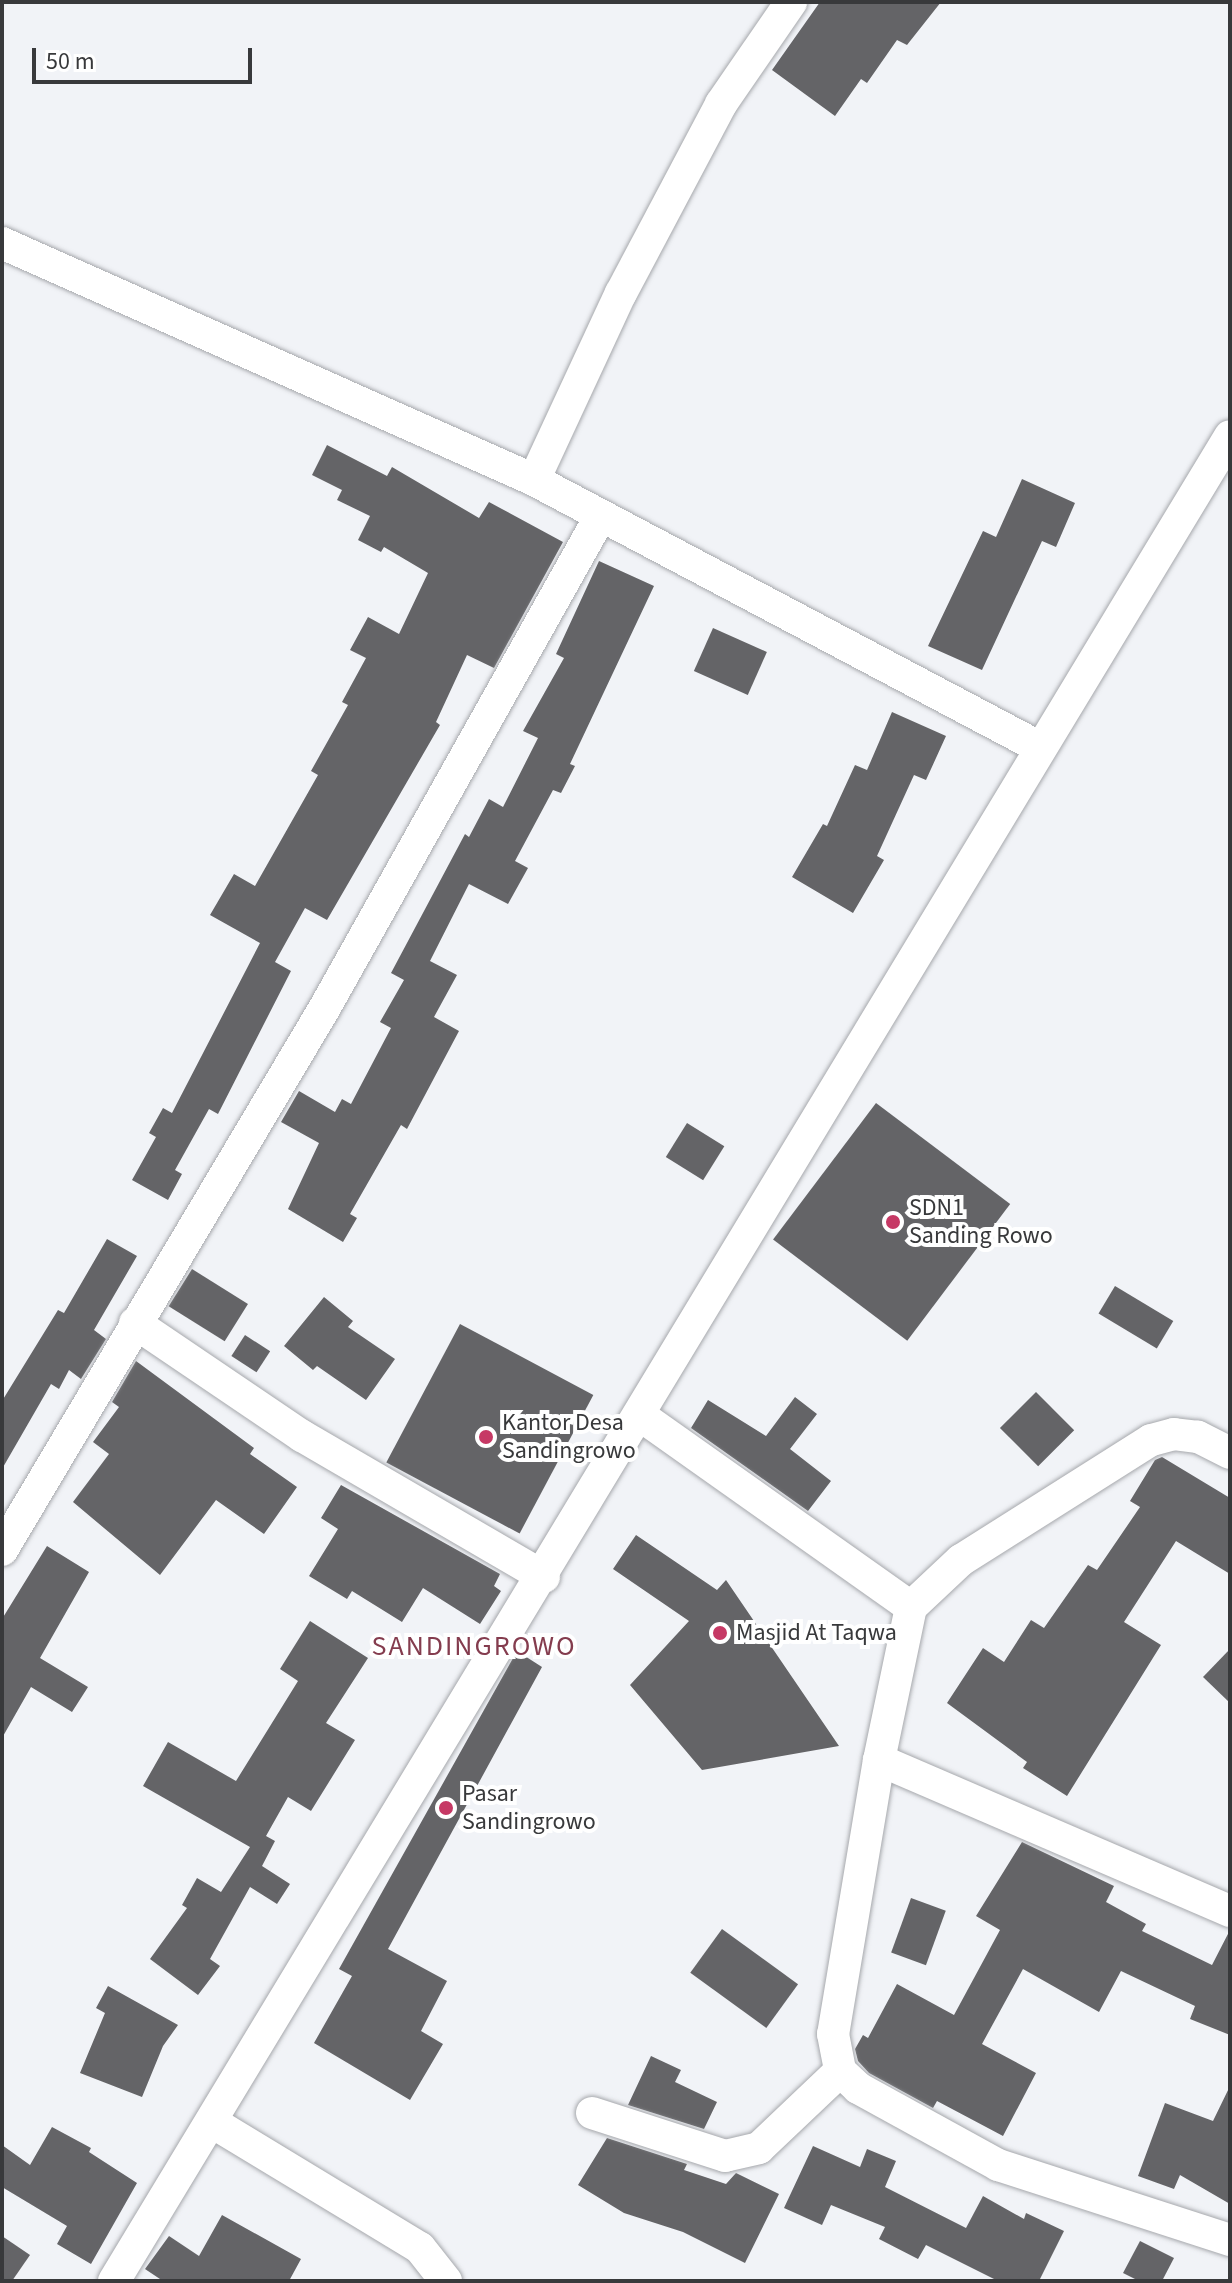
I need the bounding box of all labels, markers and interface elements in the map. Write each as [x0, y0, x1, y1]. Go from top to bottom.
scale bar [36, 32, 256, 82]
text: 50 m [46, 44, 95, 79]
place label: SDN1 Sanding Rowo [909, 1194, 1053, 1250]
marker: SDN1 Sanding Rowo [884, 1213, 902, 1231]
place label: Kantor Desa Sandingrowo [502, 1409, 636, 1465]
marker: Kantor Desa Sandingrowo [477, 1428, 495, 1446]
place label: Masjid At Taqwa [736, 1619, 897, 1647]
marker: Masjid At Taqwa [711, 1624, 729, 1642]
district label: SANDINGROWO [371, 1629, 577, 1663]
place label: Pasar Sandingrowo [462, 1780, 596, 1836]
marker: Pasar Sandingrowo [437, 1799, 455, 1817]

